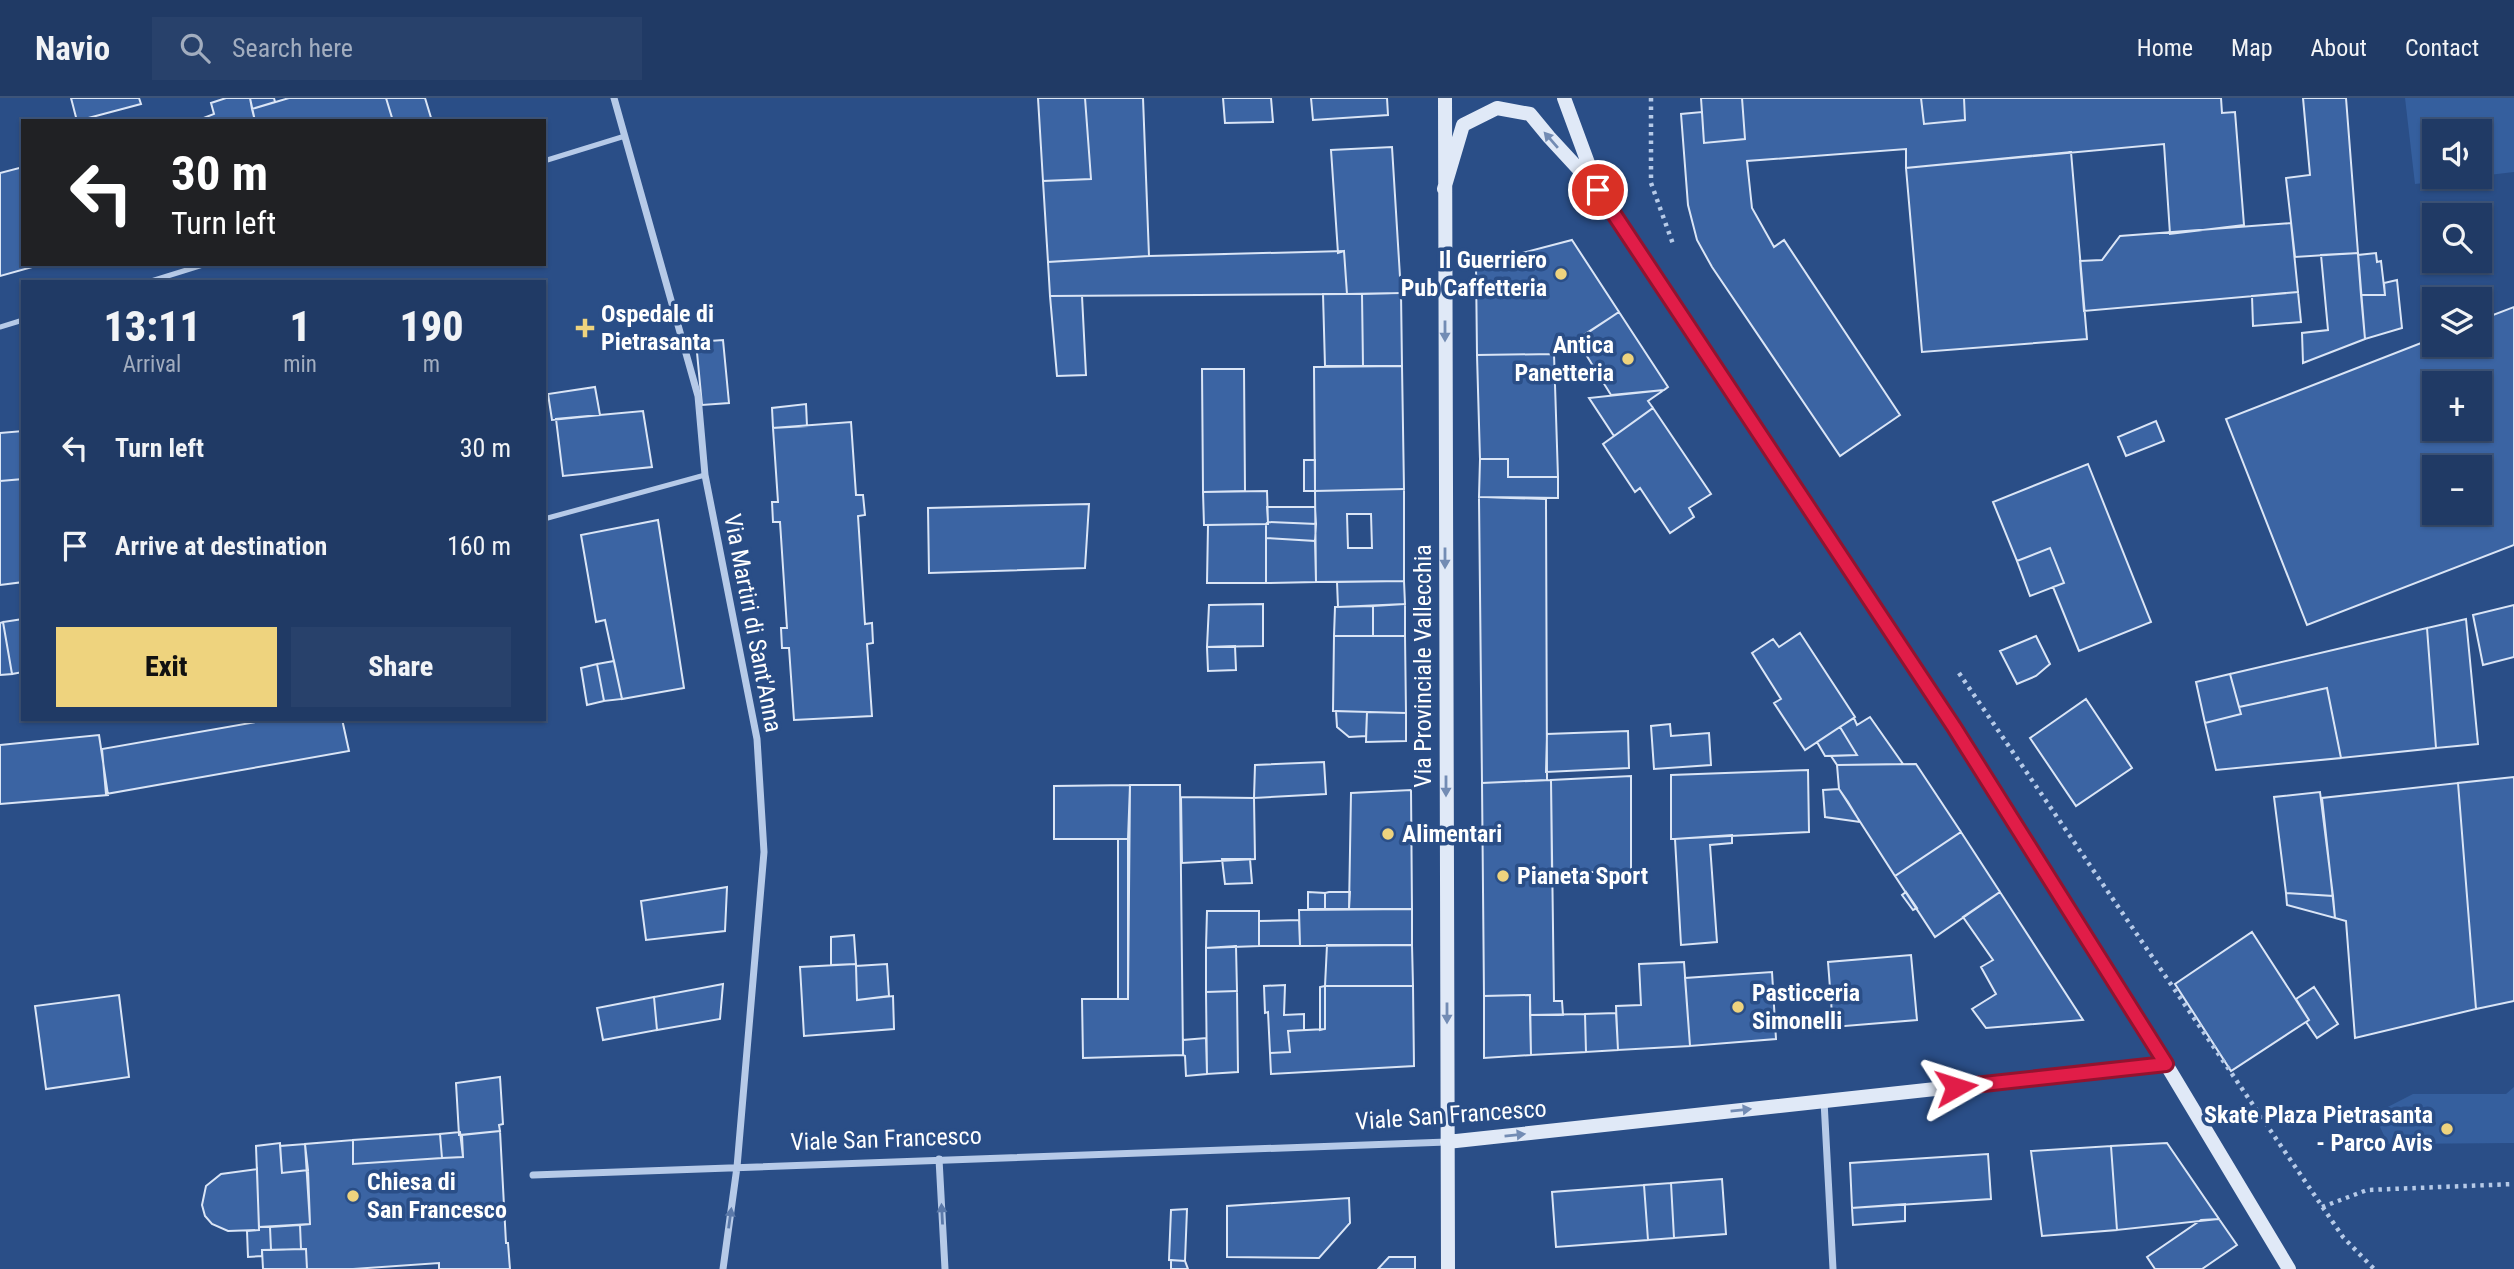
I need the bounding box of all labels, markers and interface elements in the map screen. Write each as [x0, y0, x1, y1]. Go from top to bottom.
search box [152, 17, 642, 80]
text: Navio [35, 29, 110, 68]
icon: search [176, 29, 214, 67]
text: Search here [232, 33, 353, 63]
text: Home [2137, 34, 2193, 62]
text: Map [2231, 34, 2273, 62]
text: About [2311, 34, 2367, 62]
text: Contact [2405, 34, 2479, 62]
map controls [2422, 119, 2492, 525]
button: sound [2422, 119, 2492, 189]
one-way arrow [1543, 131, 1559, 149]
text: 30 m [171, 145, 268, 202]
icon: left [56, 147, 147, 238]
pin [1568, 160, 1628, 220]
icon: arrive [1579, 171, 1617, 209]
button: search [2422, 203, 2492, 273]
text: Turn left [171, 204, 276, 242]
place label: Il Guerriero Pub Caffetteria [1401, 246, 1547, 302]
marker: Il Guerriero Pub Caffetteria [1553, 266, 1569, 282]
button: layers [2422, 287, 2492, 357]
place label: Ospedale di Pietrasanta [601, 300, 714, 356]
text: 13:11 [103, 302, 201, 351]
text: 1 [289, 302, 311, 351]
text: 190 [399, 302, 464, 351]
marker: Ospedale di Pietrasanta [575, 318, 595, 338]
one-way arrow [1439, 320, 1451, 342]
place label: Antica Panetteria [1514, 331, 1614, 387]
text: Arrival [123, 351, 181, 378]
text: min [283, 351, 317, 378]
text: m [423, 351, 440, 378]
marker: Antica Panetteria [1620, 351, 1636, 367]
button: + [2422, 371, 2492, 441]
icon: left [56, 429, 94, 467]
text: Turn left [115, 433, 204, 463]
text: 30 m [460, 433, 511, 463]
button: − [2422, 455, 2492, 525]
street label: Via Martiri di Sant'Anna [718, 512, 788, 734]
icon: arrive [56, 527, 94, 565]
text: Arrive at destination [115, 531, 327, 561]
text: 160 m [447, 531, 511, 561]
street label: Via Provinciale Vallecchia [1409, 544, 1437, 788]
one-way arrow [1439, 547, 1451, 569]
button: Exit [56, 627, 277, 707]
button: Share [291, 627, 511, 707]
one-way arrow [1440, 775, 1452, 797]
place label: Alimentari [1402, 820, 1502, 848]
marker: Alimentari [1380, 826, 1396, 842]
place label: Pianeta Sport [1517, 862, 1648, 890]
marker: Pianeta Sport [1495, 868, 1511, 884]
place label: Pasticceria Simonelli [1752, 979, 1860, 1035]
marker: Pasticceria Simonelli [1730, 999, 1746, 1015]
one-way arrow [1441, 1002, 1453, 1024]
position arrow [1919, 1050, 1993, 1124]
street label: Viale San Francesco [1355, 1094, 1547, 1136]
place label: Skate Plaza Pietrasanta - Parco Avis [2204, 1101, 2433, 1157]
one-way arrow [1730, 1104, 1752, 1115]
marker: Skate Plaza Pietrasanta - Parco Avis [2439, 1121, 2455, 1137]
street label: Viale San Francesco [790, 1122, 982, 1156]
one-way arrow [1504, 1129, 1526, 1140]
place label: Chiesa di San Francesco [367, 1168, 507, 1224]
marker: Chiesa di San Francesco [345, 1188, 361, 1204]
one-way arrow [936, 1203, 947, 1225]
one-way arrow [725, 1207, 736, 1229]

